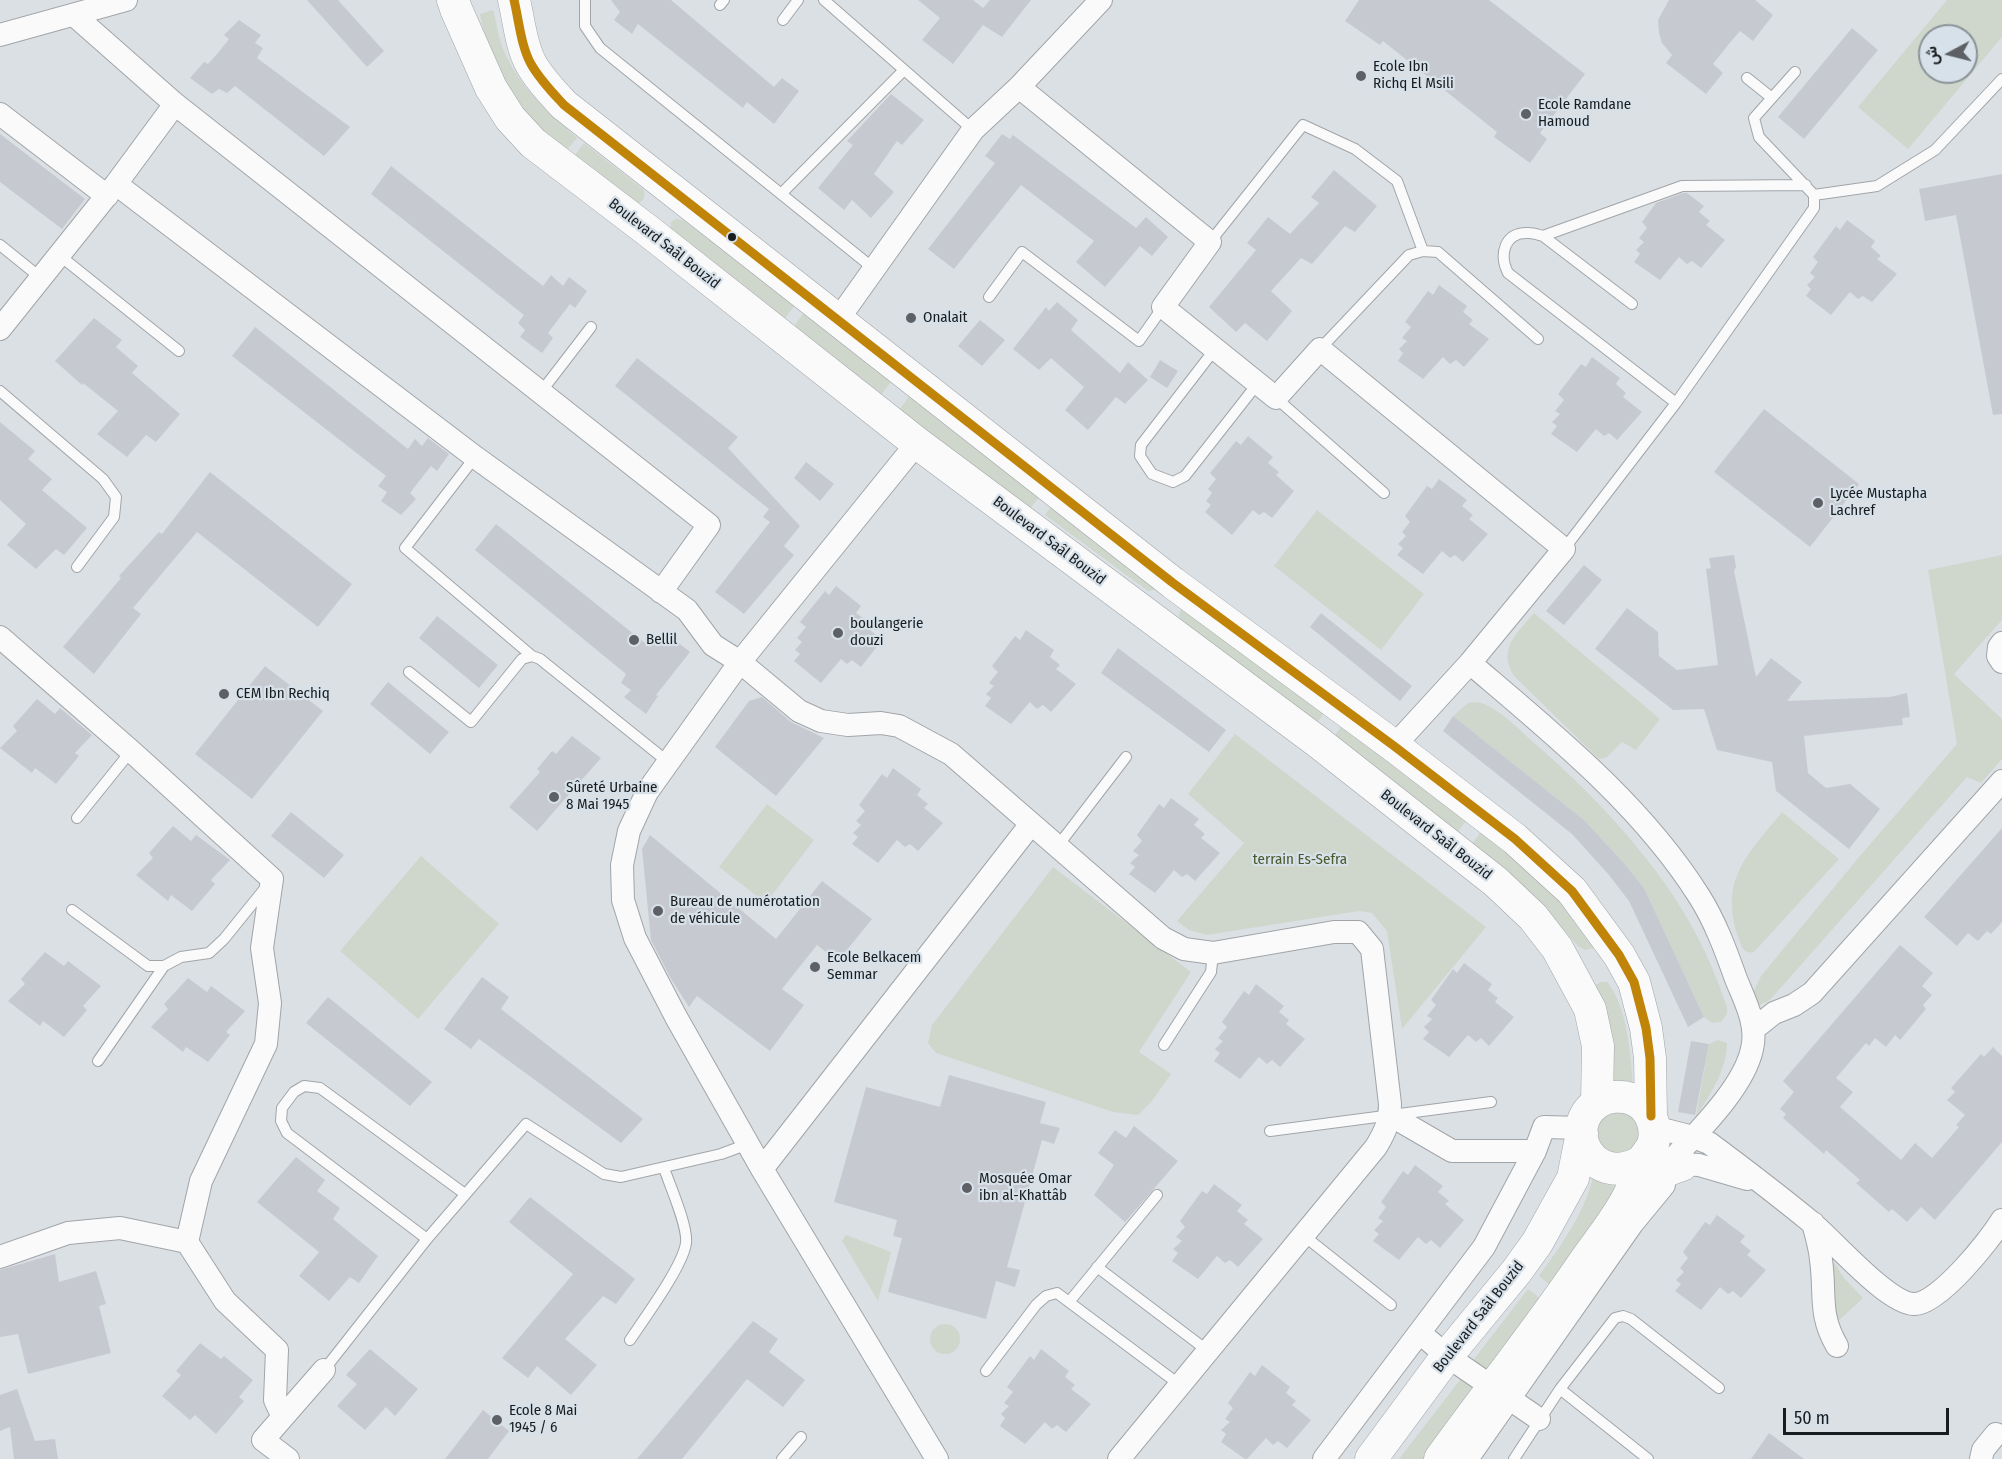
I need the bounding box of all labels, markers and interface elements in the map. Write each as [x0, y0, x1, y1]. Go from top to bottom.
north arrow [1918, 24, 1978, 84]
text: ش [1921, 45, 1942, 67]
place label: Ecole Ibn Richq El Msili [1373, 58, 1454, 93]
marker: Ecole Ibn Richq El Msili [1354, 69, 1368, 83]
place label: Ecole Ramdane Hamoud [1538, 96, 1631, 131]
marker: Ecole Ramdane Hamoud [1519, 107, 1533, 121]
street label: Boulevard Saâl Bouzid [605, 195, 723, 293]
unlabelled marker [726, 231, 738, 243]
place label: Onalait [923, 309, 967, 327]
marker: Onalait [904, 311, 918, 325]
place label: Lycée Mustapha Lachref [1830, 485, 1927, 520]
street label: Boulevard Saâl Bouzid [989, 493, 1109, 589]
marker: Lycée Mustapha Lachref [1811, 496, 1825, 510]
place label: boulangerie douzi [850, 615, 923, 650]
marker: boulangerie douzi [831, 626, 845, 640]
place label: Bellil [646, 631, 677, 649]
marker: Bellil [627, 633, 641, 647]
place label: CEM Ibn Rechiq [236, 685, 330, 703]
marker: CEM Ibn Rechiq [217, 687, 231, 701]
place label: Sûreté Urbaine 8 Mai 1945 [566, 779, 657, 814]
street label: Boulevard Saâl Bouzid [1377, 786, 1495, 884]
marker: Sûreté Urbaine 8 Mai 1945 [547, 790, 561, 804]
park label: terrain Es-Sefra [1253, 851, 1347, 869]
place label: Bureau de numérotation de véhicule [670, 893, 820, 928]
marker: Bureau de numérotation de véhicule [651, 904, 665, 918]
place label: Ecole Belkacem Semmar [827, 949, 921, 984]
marker: Ecole Belkacem Semmar [808, 960, 822, 974]
place label: Mosquée Omar ibn al-Khattâb [979, 1170, 1072, 1205]
marker: Mosquée Omar ibn al-Khattâb [960, 1181, 974, 1195]
street label: Boulevard Saâl Bouzid [1430, 1258, 1528, 1376]
scale bar [1786, 1396, 1952, 1434]
place label: Ecole 8 Mai 1945 / 6 [509, 1402, 577, 1437]
text: 50 m [1794, 1407, 1830, 1429]
marker: Ecole 8 Mai 1945 / 6 [490, 1413, 504, 1427]

